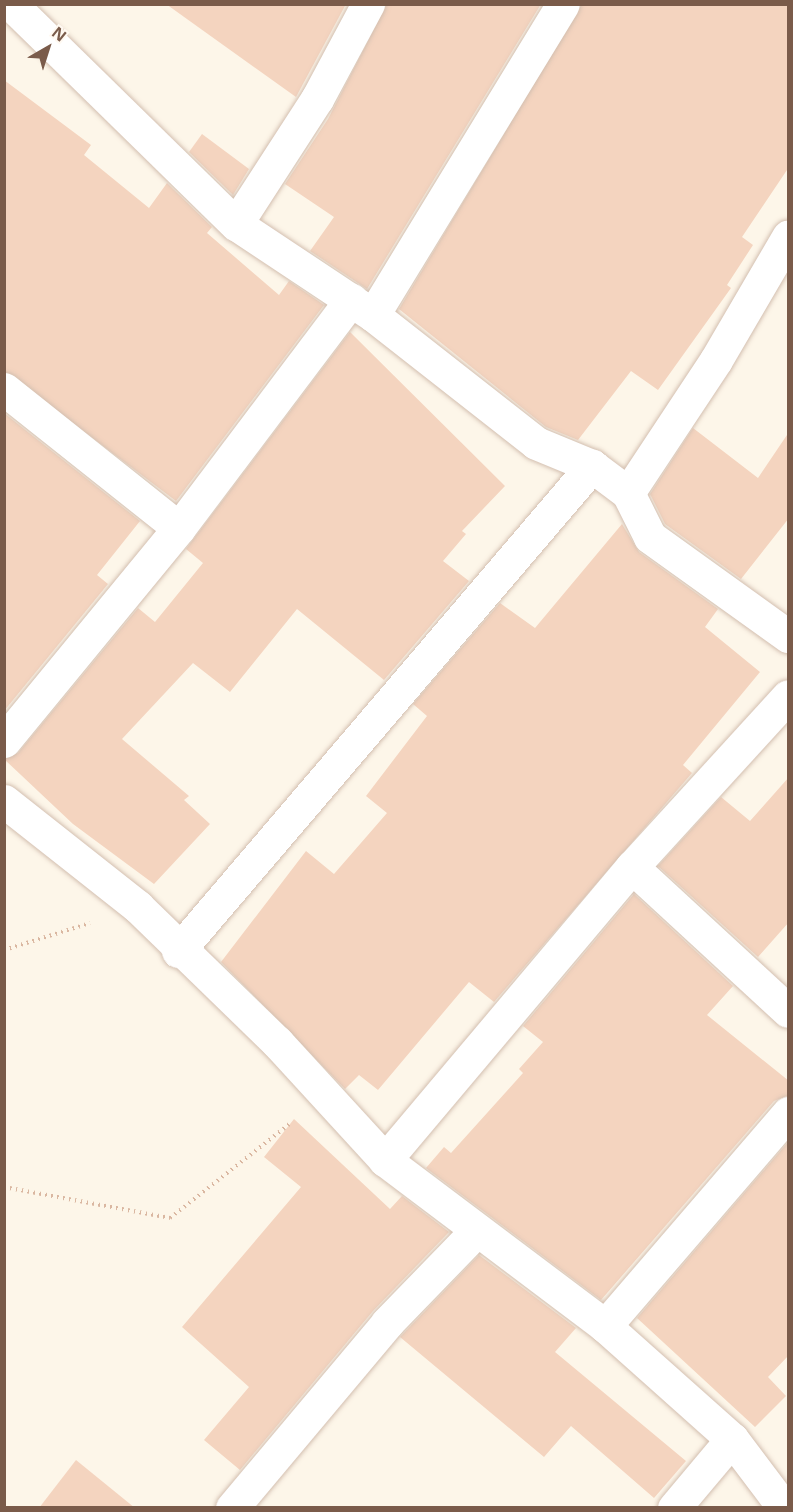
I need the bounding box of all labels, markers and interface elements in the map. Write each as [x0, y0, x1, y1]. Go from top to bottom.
north arrow [18, 18, 78, 78]
text: N [47, 21, 71, 47]

